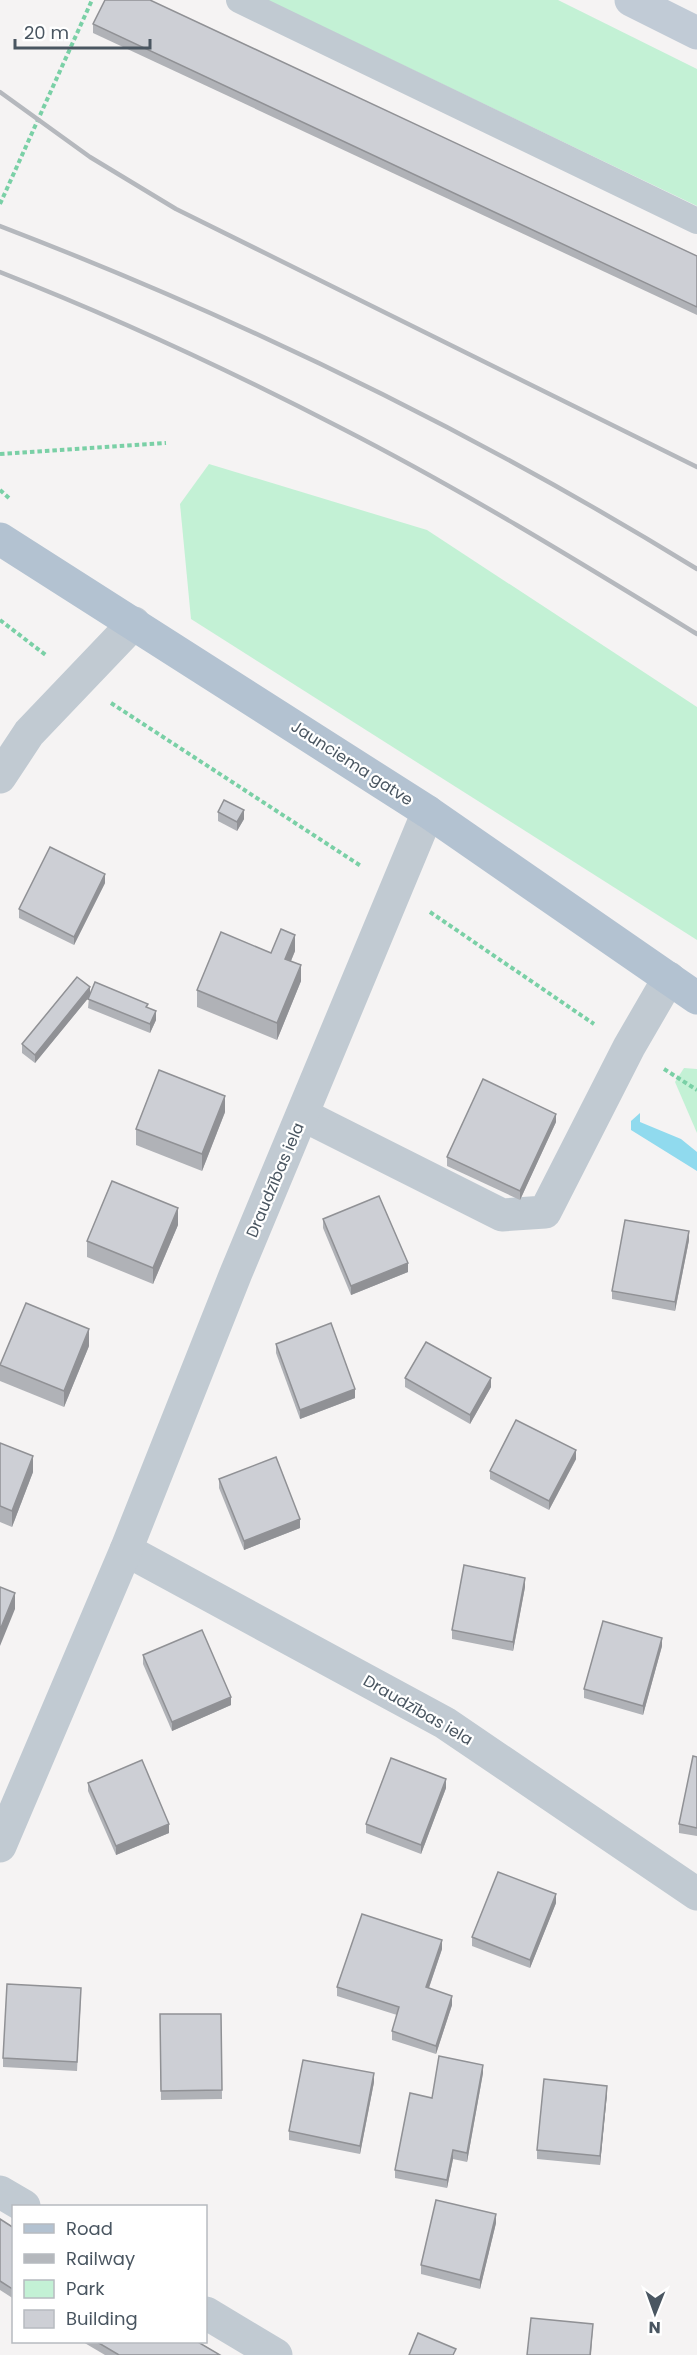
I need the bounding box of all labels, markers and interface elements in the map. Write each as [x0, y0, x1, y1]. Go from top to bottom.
scale bar [15, 12, 150, 50]
text: 20 m [24, 20, 69, 45]
street label: Jaunciema gatve [286, 715, 418, 811]
street label: Draudzības iela [240, 1119, 310, 1241]
street label: Draudzības iela [359, 1669, 477, 1751]
legend [12, 2205, 207, 2343]
text: Road [66, 2216, 113, 2241]
text: Railway [66, 2246, 135, 2271]
text: Park [66, 2276, 105, 2301]
north arrow [625, 2283, 685, 2343]
text: Building [66, 2306, 138, 2331]
text: N [649, 2316, 661, 2339]

